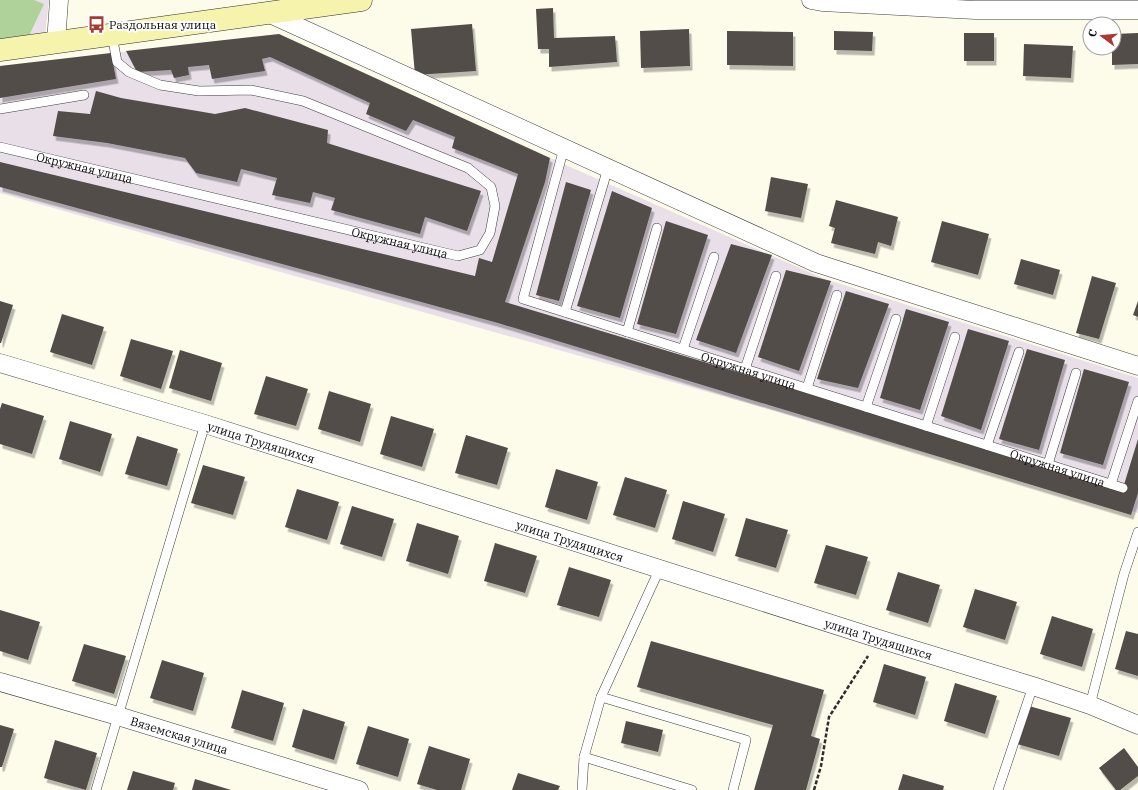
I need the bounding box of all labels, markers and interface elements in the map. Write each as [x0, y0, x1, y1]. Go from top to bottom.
bus stop icon: Раздольная улица [86, 14, 106, 34]
north arrow [1082, 16, 1122, 56]
place label: Раздольная улица [109, 17, 217, 32]
text: С [1085, 28, 1100, 39]
street label: Окружная улица [35, 148, 135, 186]
street label: Окружная улица [350, 223, 450, 261]
street label: Окружная улица [699, 348, 798, 392]
street label: улица Трудящихся [206, 418, 317, 466]
street label: Окружная улица [1008, 445, 1107, 490]
street label: улица Трудящихся [514, 516, 626, 565]
street label: улица Трудящихся [823, 615, 934, 662]
street label: Вяземская улица [129, 713, 230, 757]

